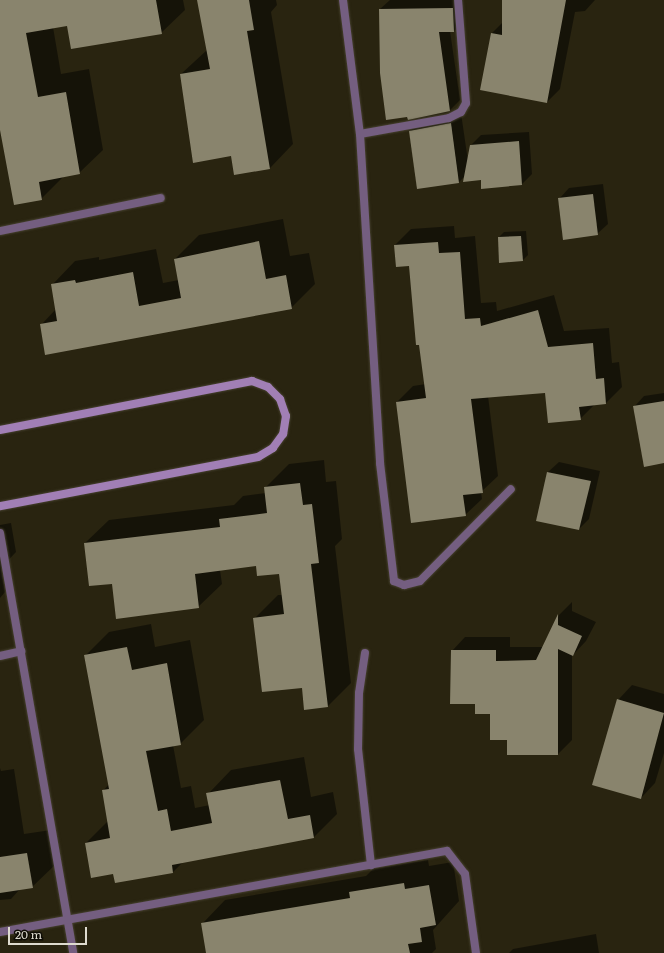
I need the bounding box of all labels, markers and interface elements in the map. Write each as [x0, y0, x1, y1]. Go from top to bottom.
scale bar [10, 919, 89, 945]
text: 20 m [15, 925, 42, 943]

